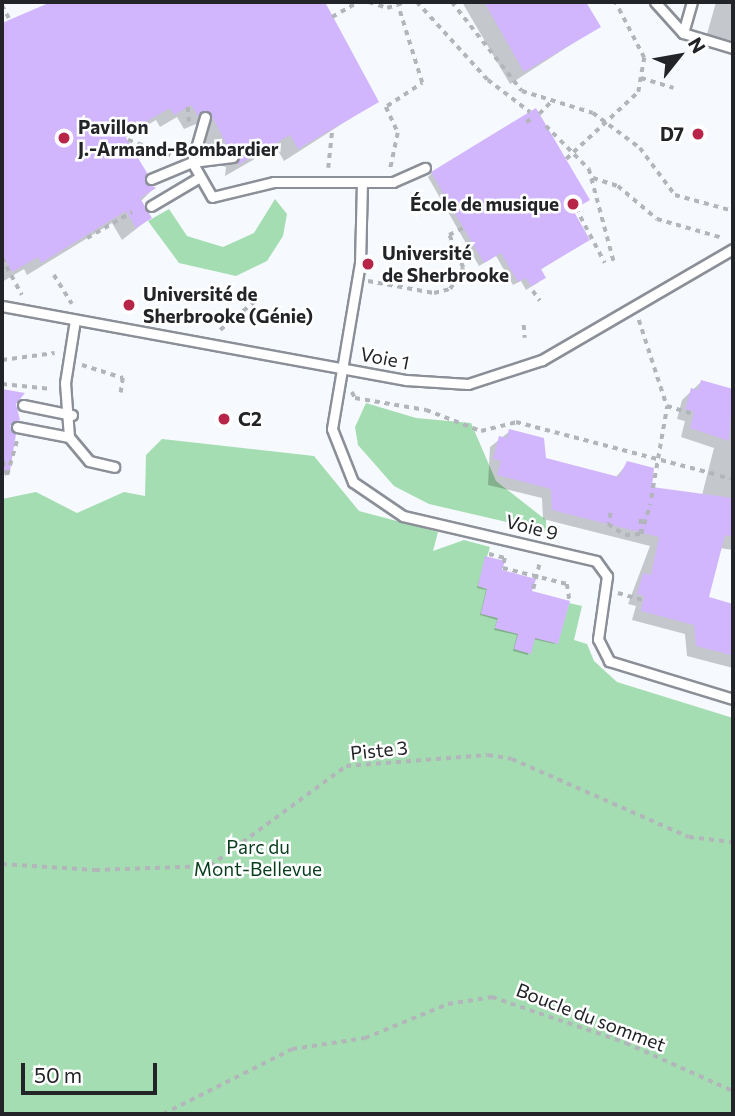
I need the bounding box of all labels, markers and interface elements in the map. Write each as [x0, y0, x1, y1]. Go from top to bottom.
north arrow [644, 21, 714, 91]
text: N [684, 33, 711, 57]
place label: Pavillon J.-Armand-Bombardier [78, 116, 279, 160]
place label: D7 [660, 123, 684, 145]
marker: D7 [690, 126, 706, 142]
marker: Pavillon J.-Armand-Bombardier [56, 130, 72, 146]
place label: École de musique [410, 193, 559, 215]
marker: École de musique [565, 196, 581, 212]
place label: Université de Sherbrooke [382, 242, 509, 286]
marker: Université de Sherbrooke [360, 256, 376, 272]
place label: Université de Sherbrooke (Génie) [143, 283, 313, 327]
marker: Université de Sherbrooke (Génie) [121, 297, 137, 313]
street label: Voie 1 [358, 342, 412, 374]
place label: C2 [238, 408, 262, 430]
marker: C2 [216, 411, 232, 427]
street label: Voie 9 [503, 510, 561, 544]
street label: Piste 3 [349, 736, 409, 764]
park label: Parc du Mont-Bellevue [194, 836, 322, 880]
street label: Boucle du sommet [513, 978, 669, 1056]
scale bar [24, 1050, 161, 1094]
text: 50 m [34, 1062, 82, 1087]

